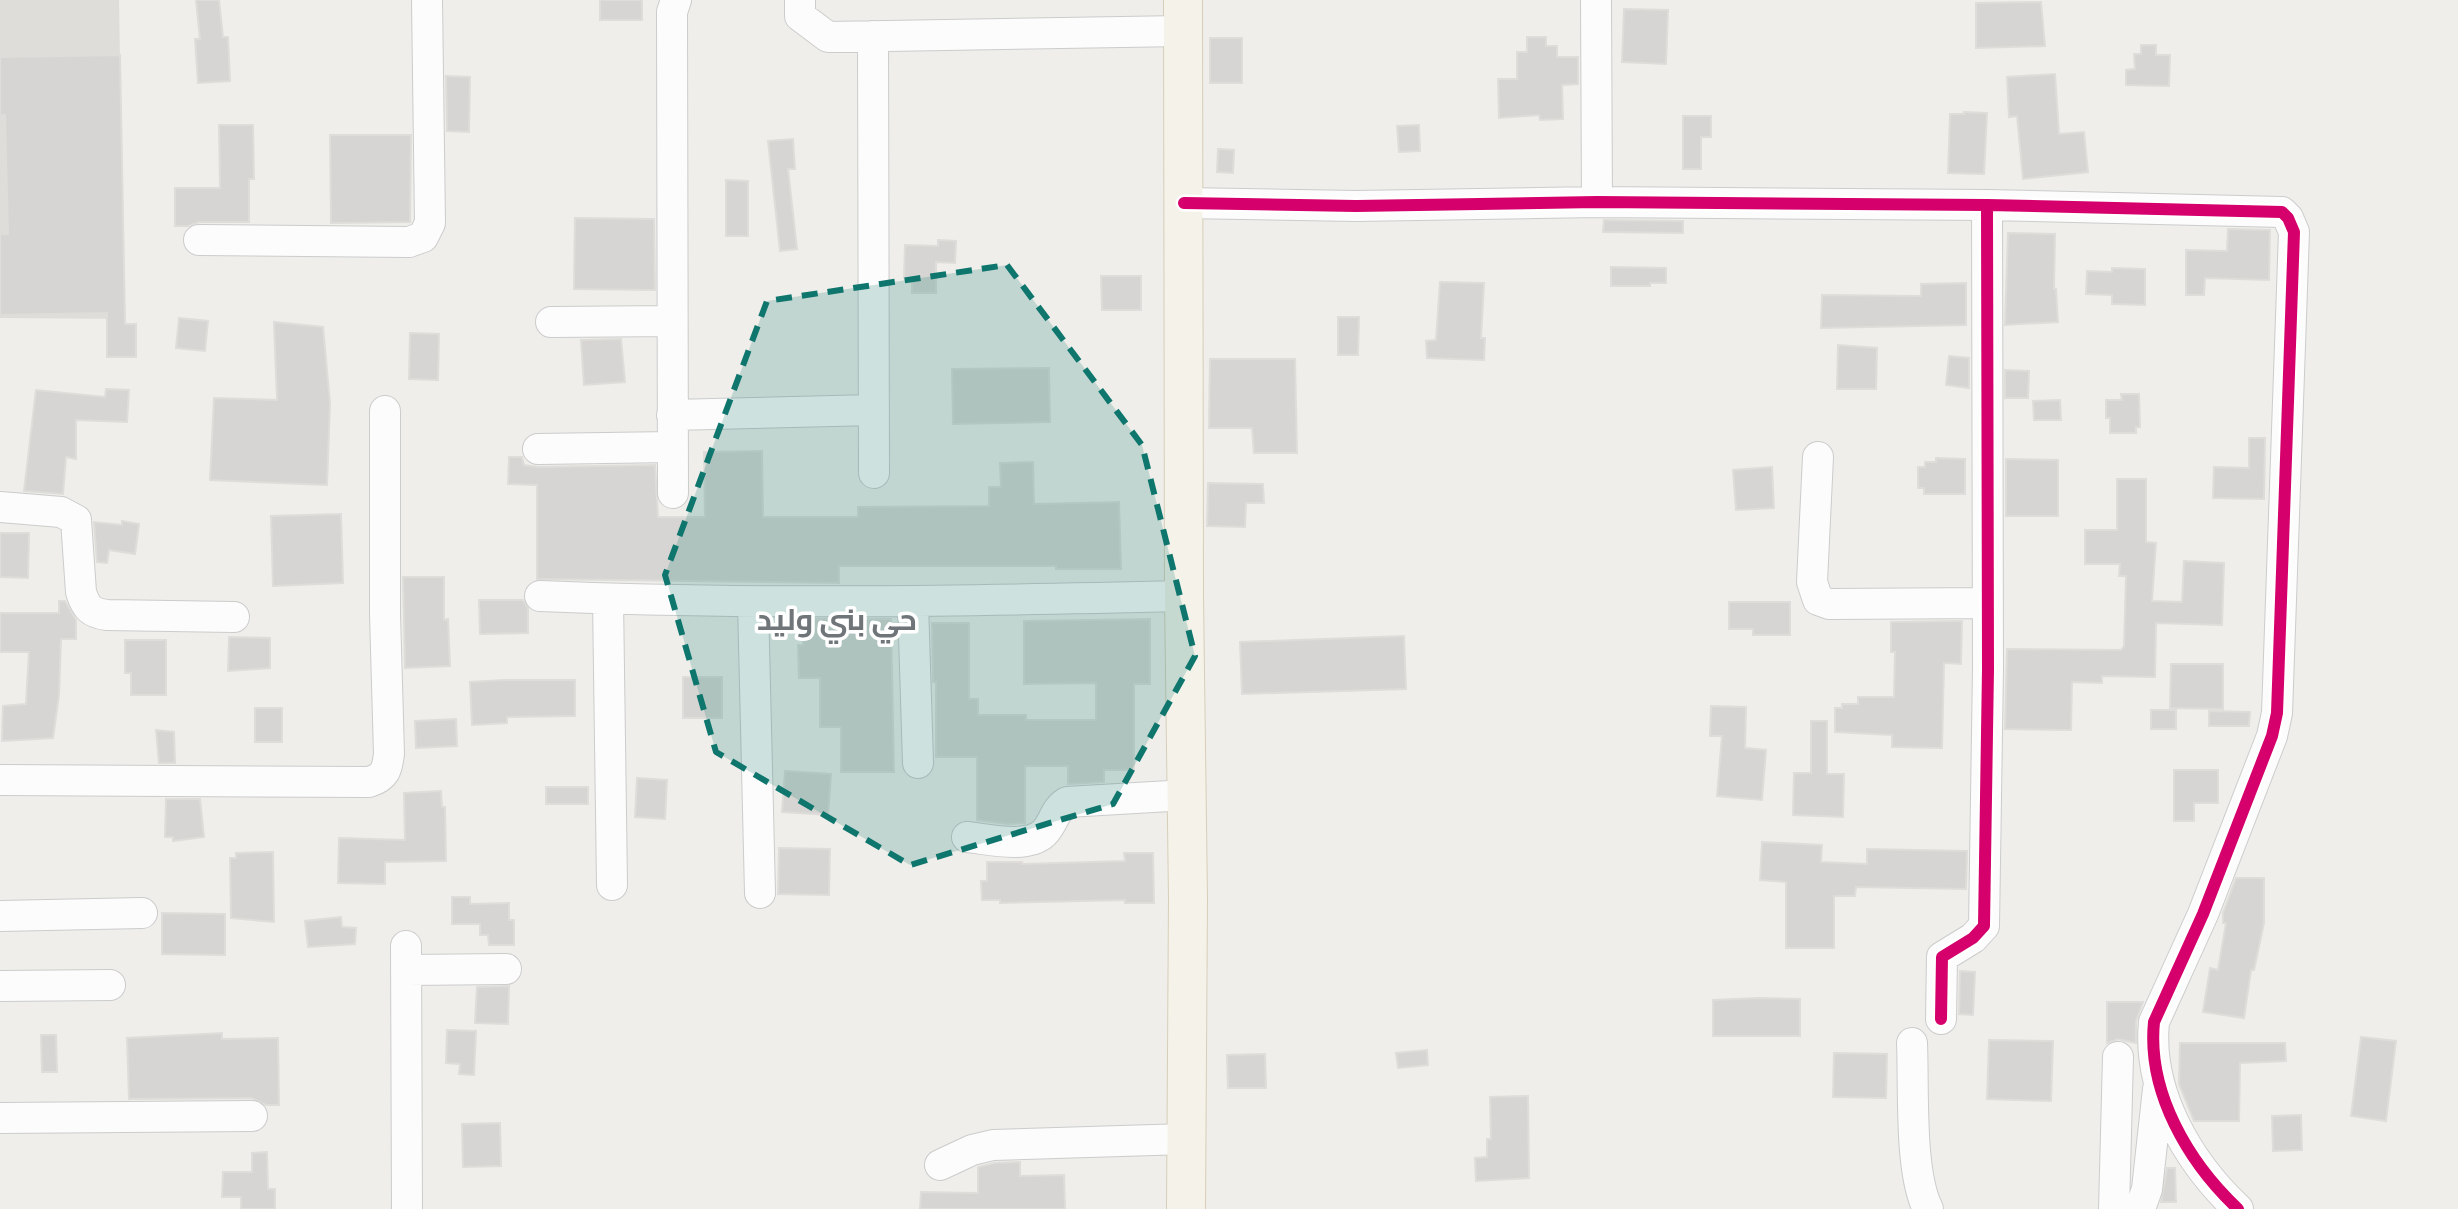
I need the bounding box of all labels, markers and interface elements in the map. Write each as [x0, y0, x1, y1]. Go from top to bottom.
district label: حي بني وليد [757, 602, 917, 644]

